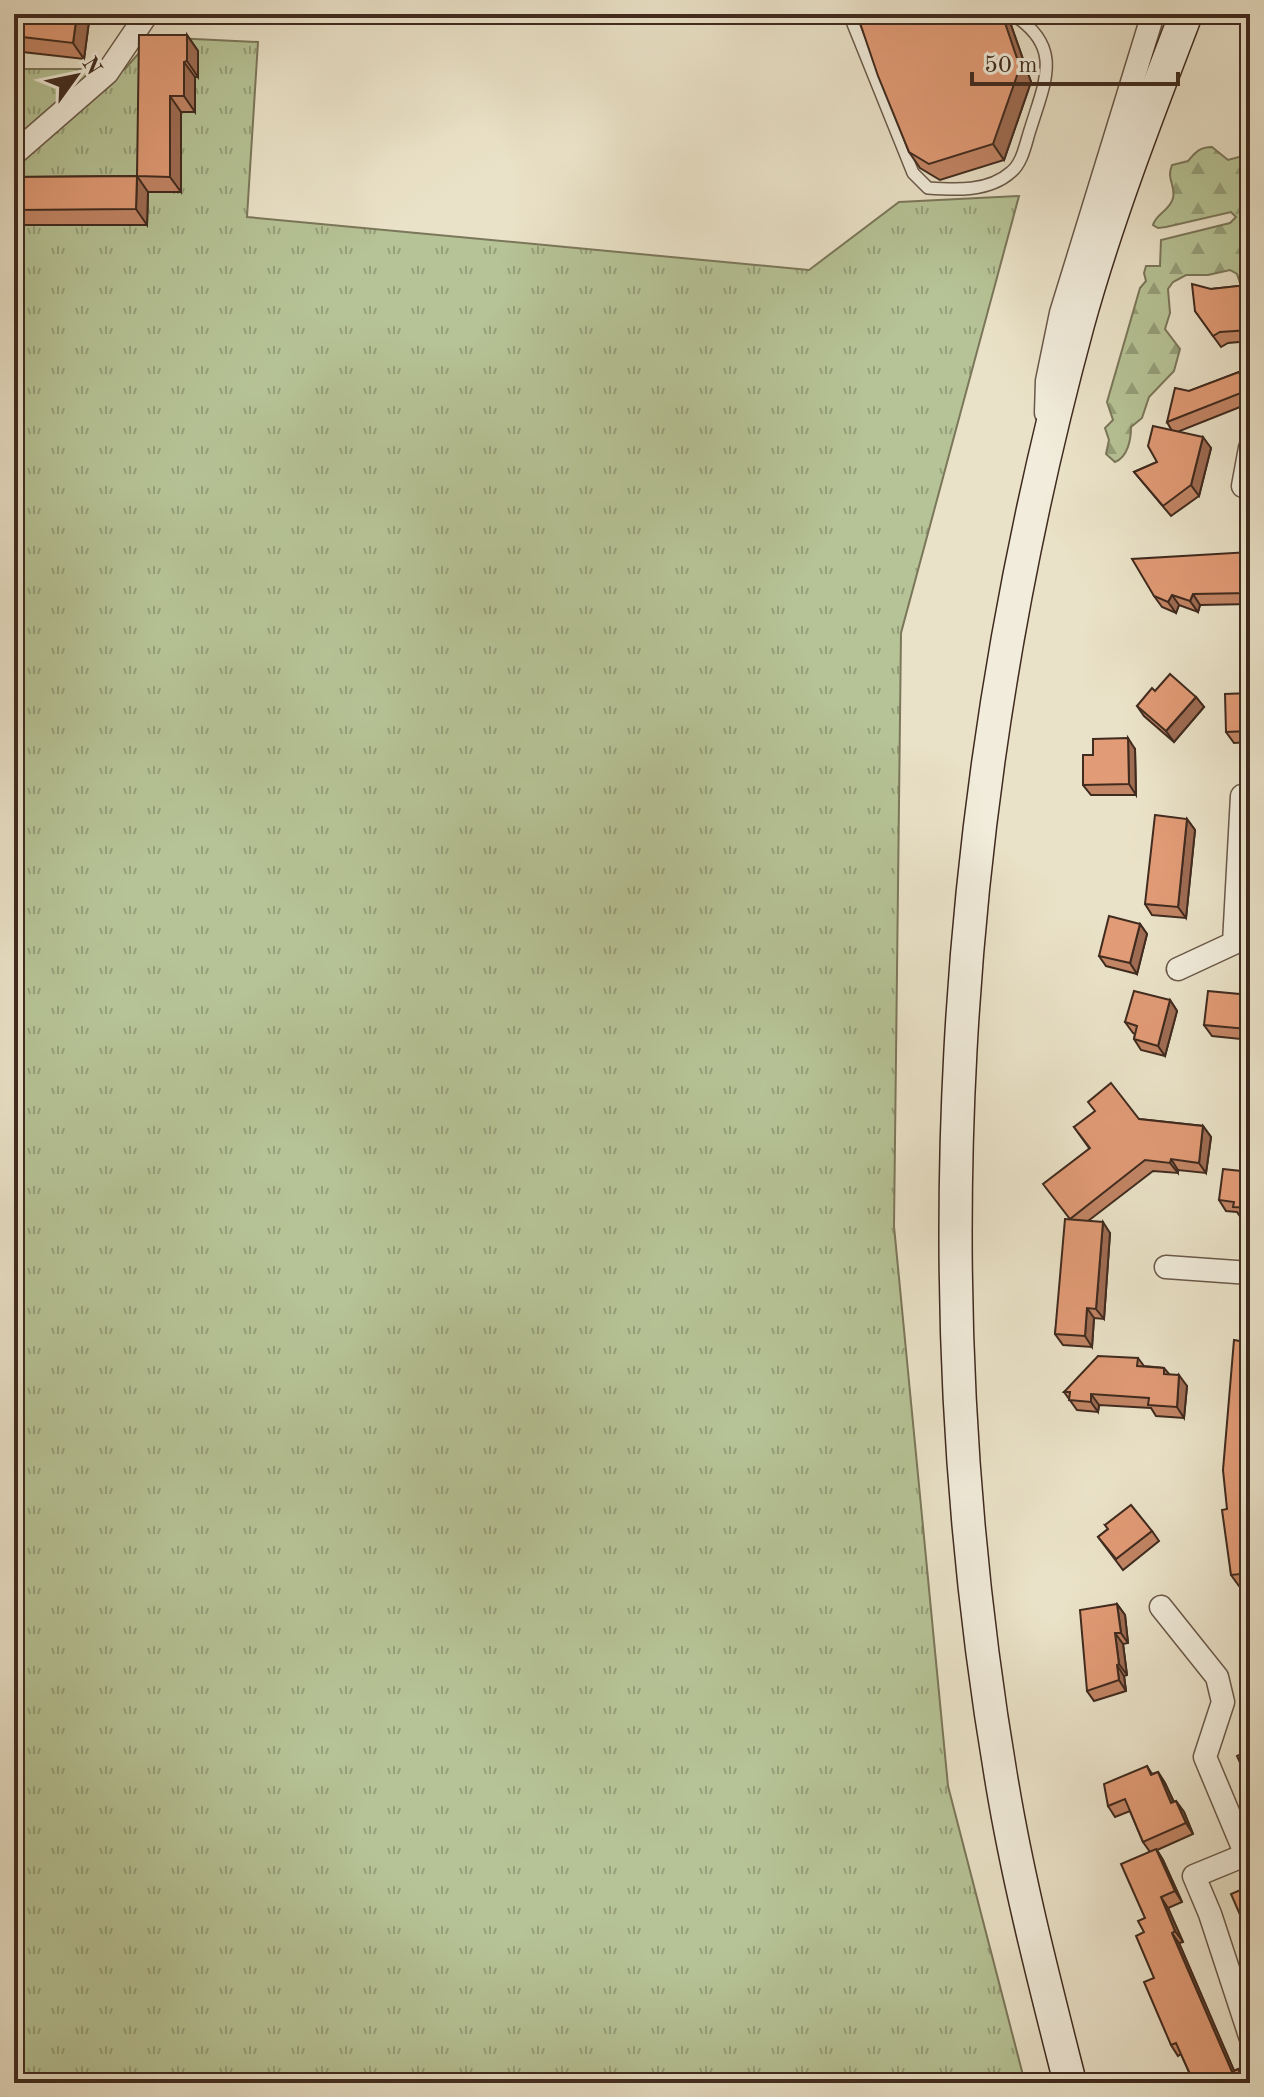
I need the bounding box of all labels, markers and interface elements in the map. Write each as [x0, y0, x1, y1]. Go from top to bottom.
north arrow [36, 36, 116, 116]
scale bar [972, 36, 1178, 86]
text: N [77, 53, 105, 79]
text: 50 m [984, 54, 1038, 78]

